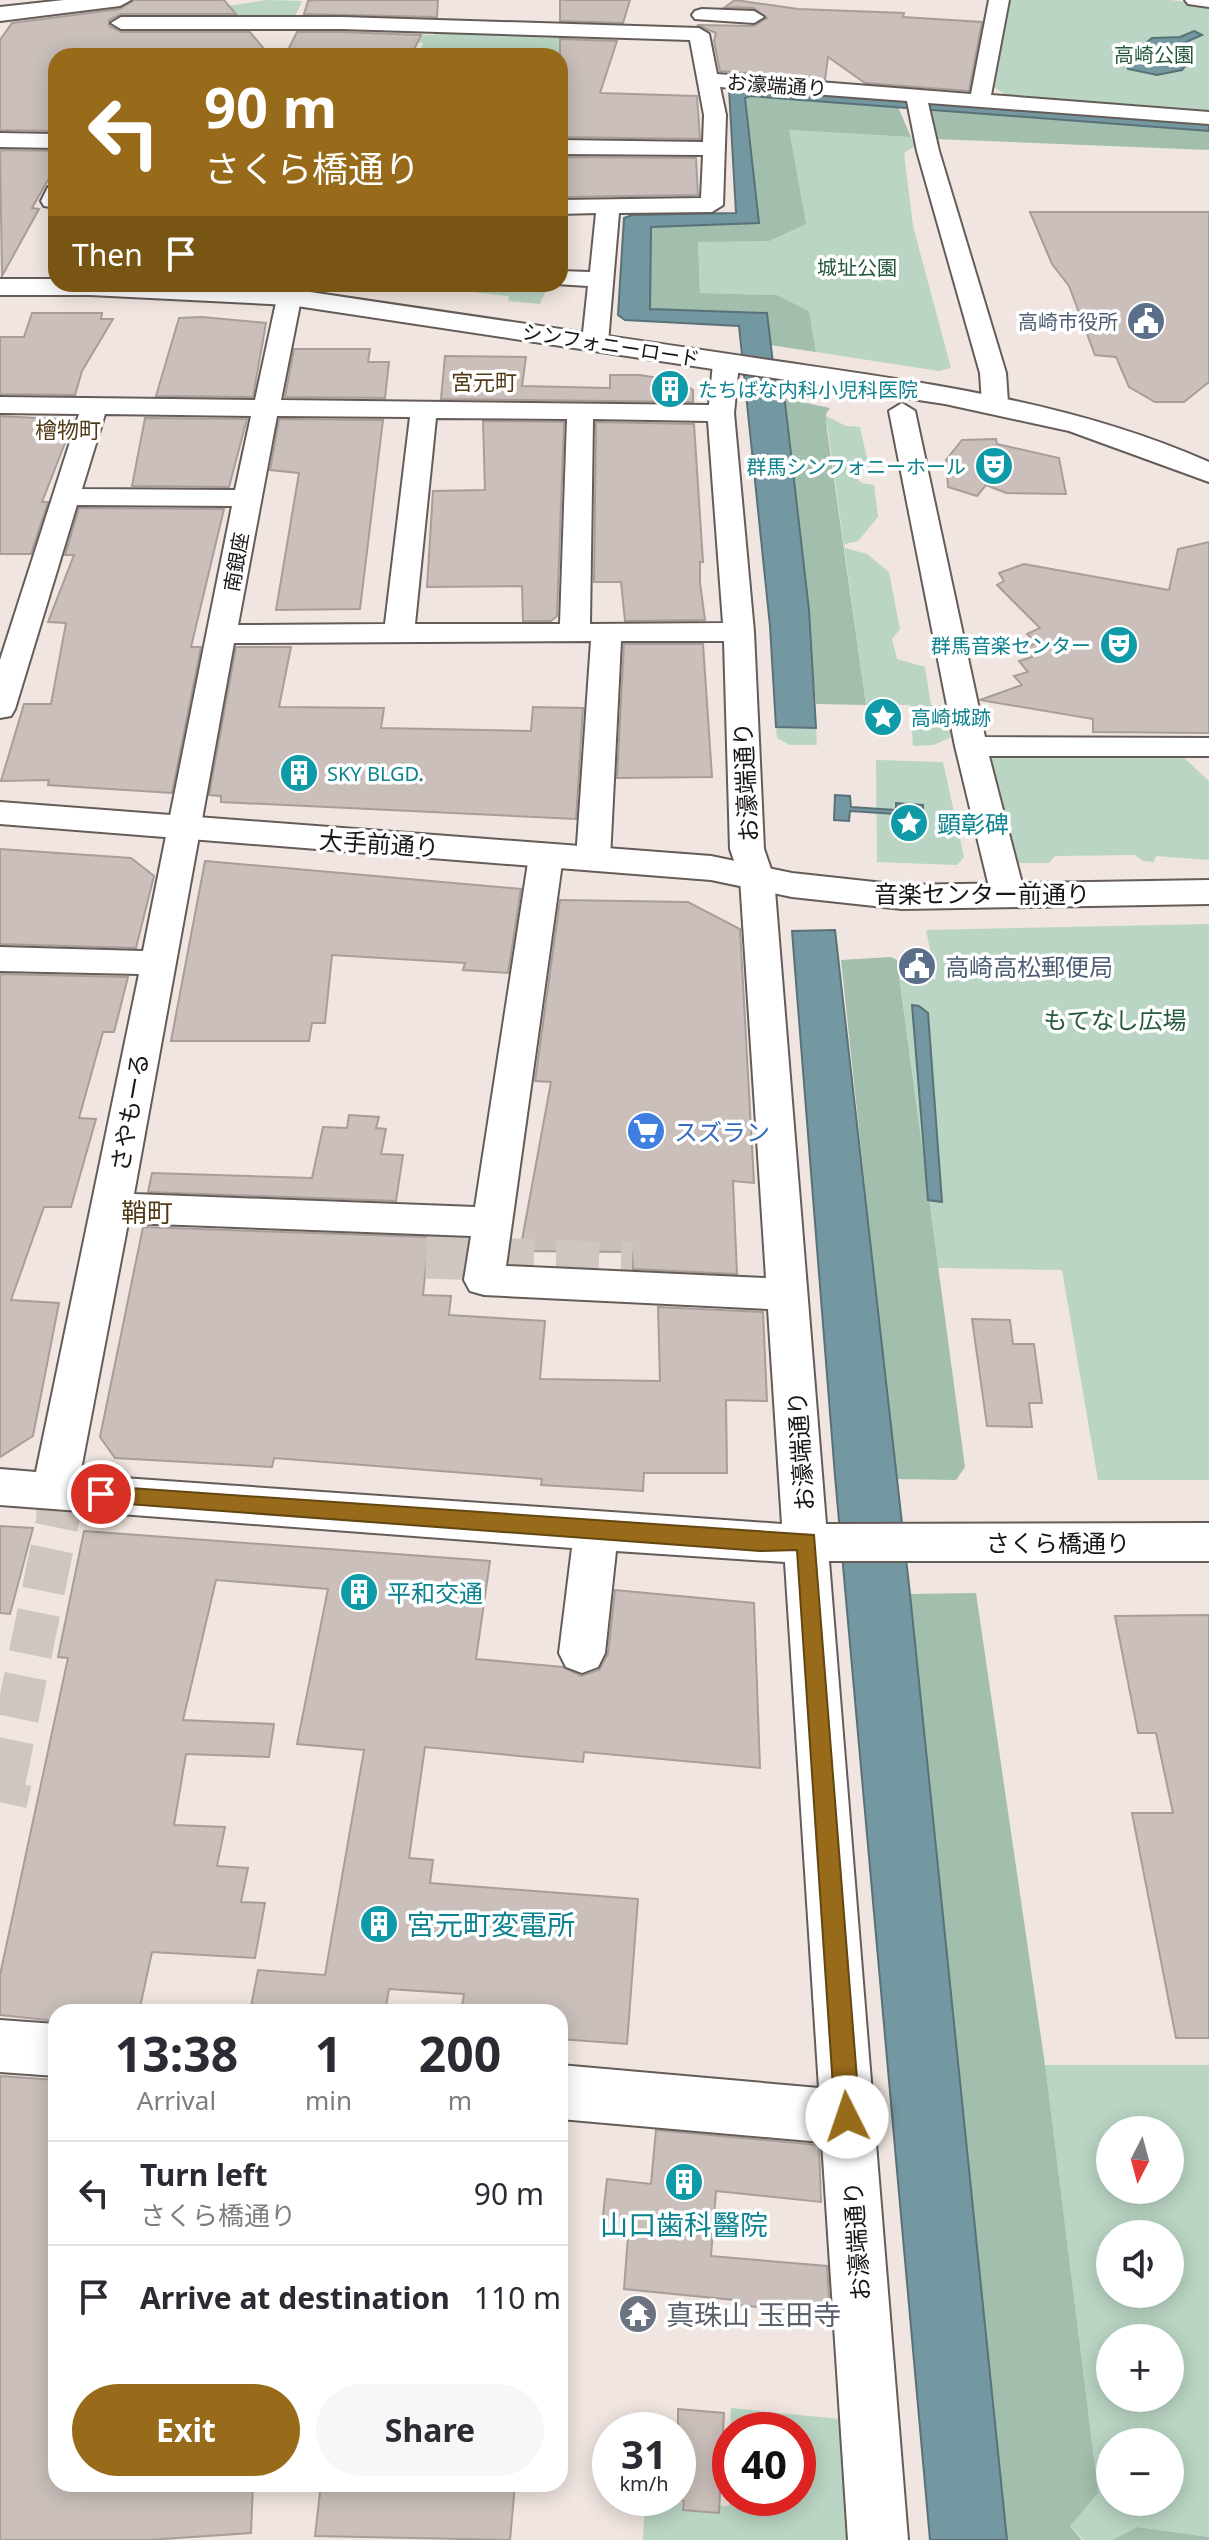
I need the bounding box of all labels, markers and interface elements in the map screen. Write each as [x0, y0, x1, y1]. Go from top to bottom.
park label: 高崎公園 [1114, 41, 1194, 68]
text: 90 m [204, 68, 337, 144]
street label: お濠端通り [726, 68, 828, 102]
icon: left [72, 80, 176, 184]
text: さくら橋通り [204, 144, 420, 193]
icon: arrive [159, 232, 203, 276]
text: Then [72, 234, 143, 275]
park label: 城址公園 [817, 254, 897, 281]
public building icon: 高崎市役所 [1125, 300, 1167, 342]
place label: 高崎市役所 [1018, 308, 1118, 335]
street label: シンフォニーロード [520, 318, 702, 372]
district label: 宮元町 [451, 366, 517, 396]
building icon: たちばな内科小児科医院 [649, 368, 691, 410]
place label: たちばな内科小児科医院 [698, 376, 918, 403]
district label: 檜物町 [35, 414, 101, 444]
theatre icon: 群馬シンフォニーホール [973, 445, 1015, 487]
place label: 群馬シンフォニーホール [747, 453, 966, 480]
street label: 南銀座 [217, 530, 255, 594]
theatre icon: 群馬音楽センター [1098, 624, 1140, 666]
place label: 群馬音楽センター [931, 632, 1091, 659]
place icon: 高崎城跡 [862, 696, 904, 738]
place label: 高崎城跡 [911, 704, 991, 731]
street label: お濠端通り [725, 721, 765, 843]
building icon: SKY BLGD. [278, 752, 320, 794]
place label: SKY BLGD. [327, 760, 424, 787]
place icon: 顕彰碑 [888, 802, 930, 844]
place label: 顕彰碑 [937, 807, 1009, 840]
street label: 大手前通り [318, 822, 440, 864]
street label: 音楽センター前通り [874, 877, 1090, 910]
public building icon: 高崎高松郵便局 [896, 945, 938, 987]
place label: 高崎高松郵便局 [945, 950, 1113, 983]
park label: もてなし広場 [1043, 1003, 1187, 1036]
street label: さやもーる [102, 1050, 156, 1174]
supermarket icon: スズラン [625, 1110, 667, 1152]
place label: スズラン [674, 1115, 770, 1148]
district label: 鞘町 [121, 1194, 173, 1230]
street label: お濠端通り [779, 1390, 821, 1512]
pin [67, 1460, 135, 1528]
icon: arrive [79, 1472, 123, 1516]
street label: さくら橋通り [986, 1526, 1130, 1559]
building icon: 平和交通 [338, 1571, 380, 1613]
place label: 平和交通 [387, 1576, 483, 1609]
building icon: 宮元町変電所 [358, 1903, 400, 1945]
place label: 宮元町変電所 [407, 1905, 575, 1943]
text: 13:38 [115, 2021, 238, 2086]
text: 1 [315, 2021, 342, 2086]
text: 200 [419, 2021, 501, 2086]
position arrow [805, 2075, 889, 2159]
text: Arrival [137, 2082, 216, 2118]
text: min [305, 2082, 352, 2118]
text: m [448, 2082, 472, 2118]
north arrow [1096, 2116, 1184, 2204]
map controls [1096, 2116, 1184, 2516]
text: Turn left [140, 2154, 268, 2195]
building icon: 山口歯科醫院 [663, 2161, 705, 2203]
icon: left [72, 2171, 116, 2215]
text: 90 m [474, 2173, 544, 2214]
street label: お濠端通り [835, 2180, 877, 2302]
text: さくら橋通り [140, 2197, 296, 2233]
place label: 山口歯科醫院 [600, 2205, 768, 2243]
button: sound [1096, 2220, 1184, 2308]
icon: arrive [72, 2275, 116, 2319]
text: Arrive at destination [140, 2277, 450, 2318]
text: 110 m [474, 2277, 561, 2318]
temple icon: 真珠山 玉田寺 [617, 2293, 659, 2335]
place label: 真珠山 玉田寺 [666, 2295, 841, 2333]
button: + [1096, 2324, 1184, 2412]
button: Exit [72, 2384, 300, 2476]
button: Share [316, 2384, 544, 2476]
speed limit sign: 40 [712, 2412, 816, 2516]
text: 31 [621, 2426, 667, 2481]
button: − [1096, 2428, 1184, 2516]
text: km/h [619, 2470, 669, 2497]

